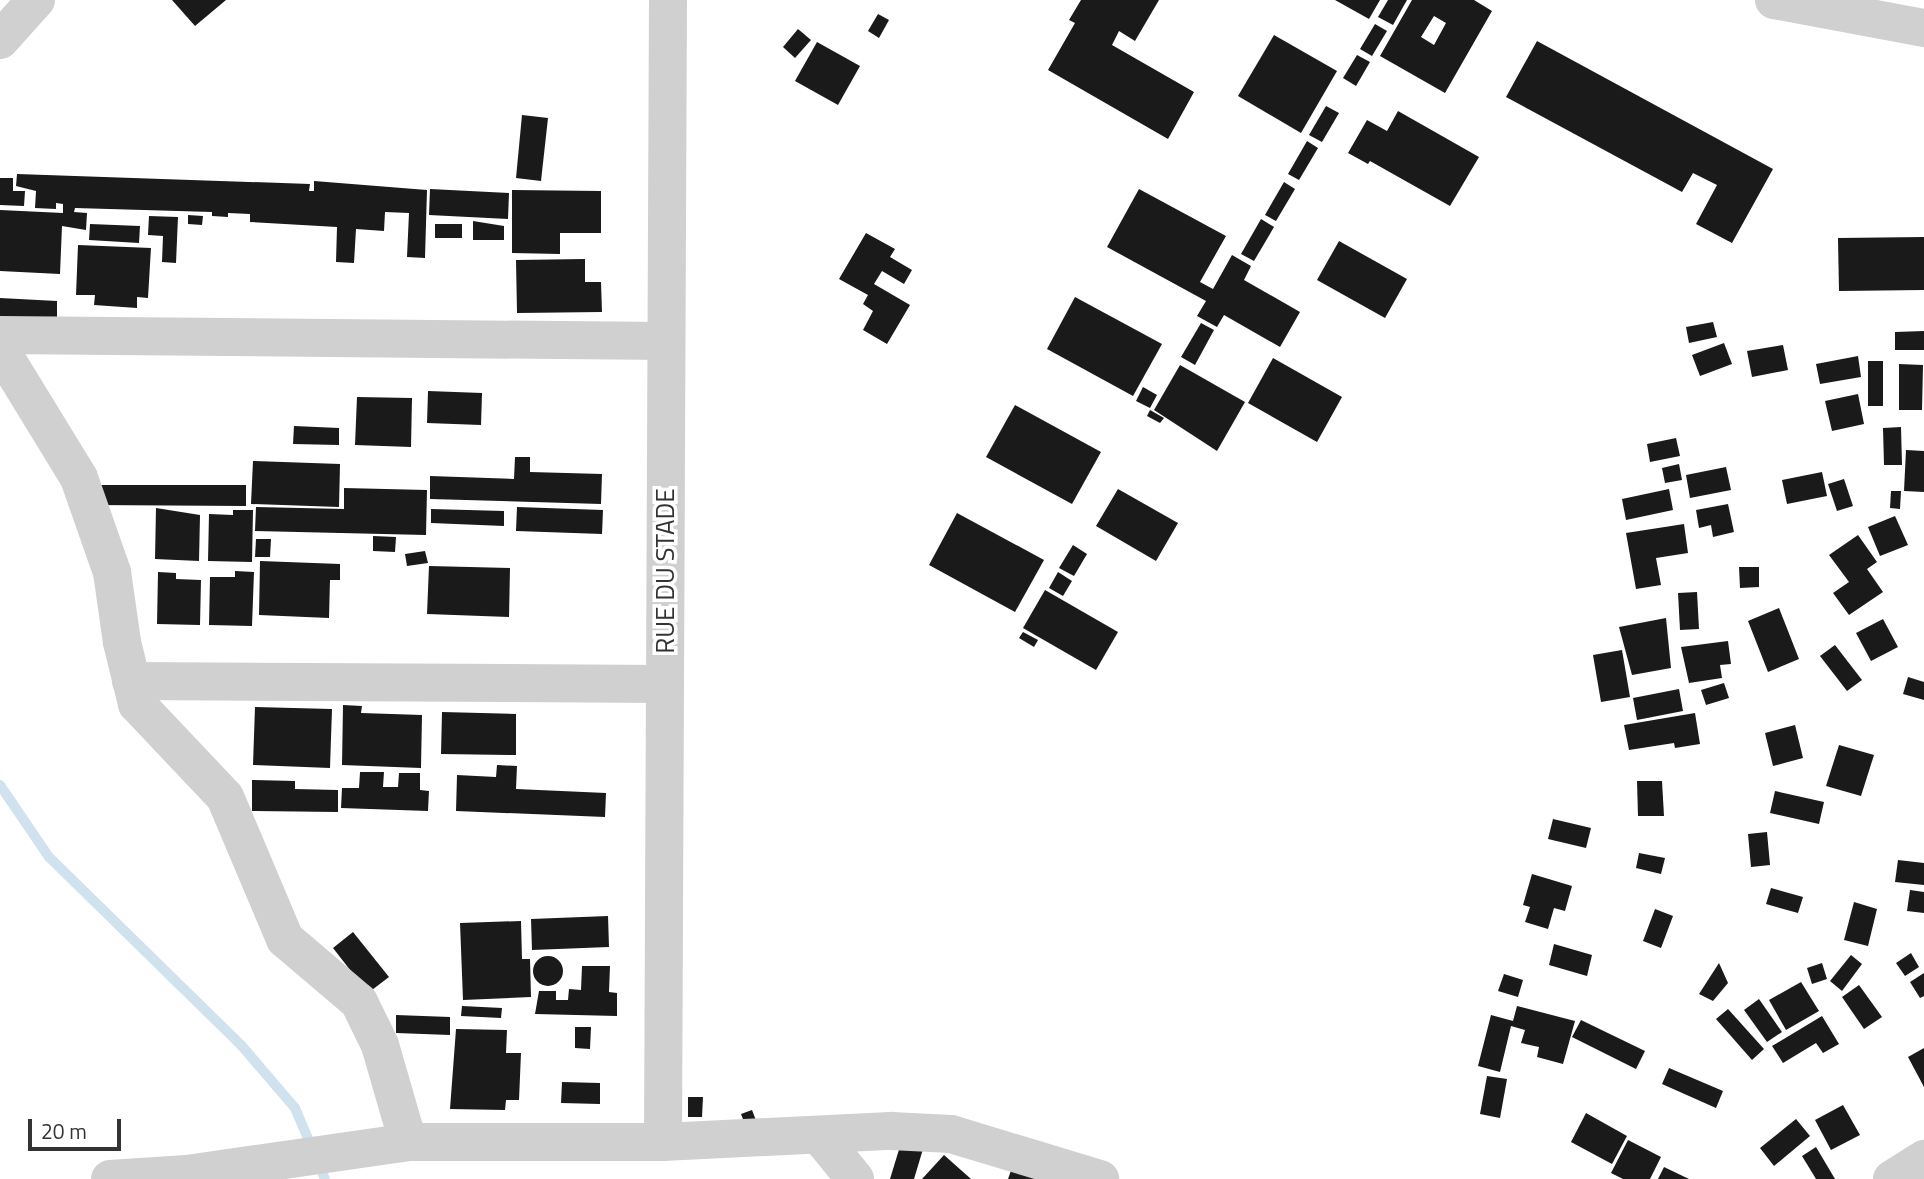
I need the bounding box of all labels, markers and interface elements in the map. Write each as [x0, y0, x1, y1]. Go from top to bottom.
street label: RUE DU STADE [649, 488, 681, 654]
scale bar [32, 1106, 124, 1150]
text: 20 m [41, 1115, 87, 1147]

